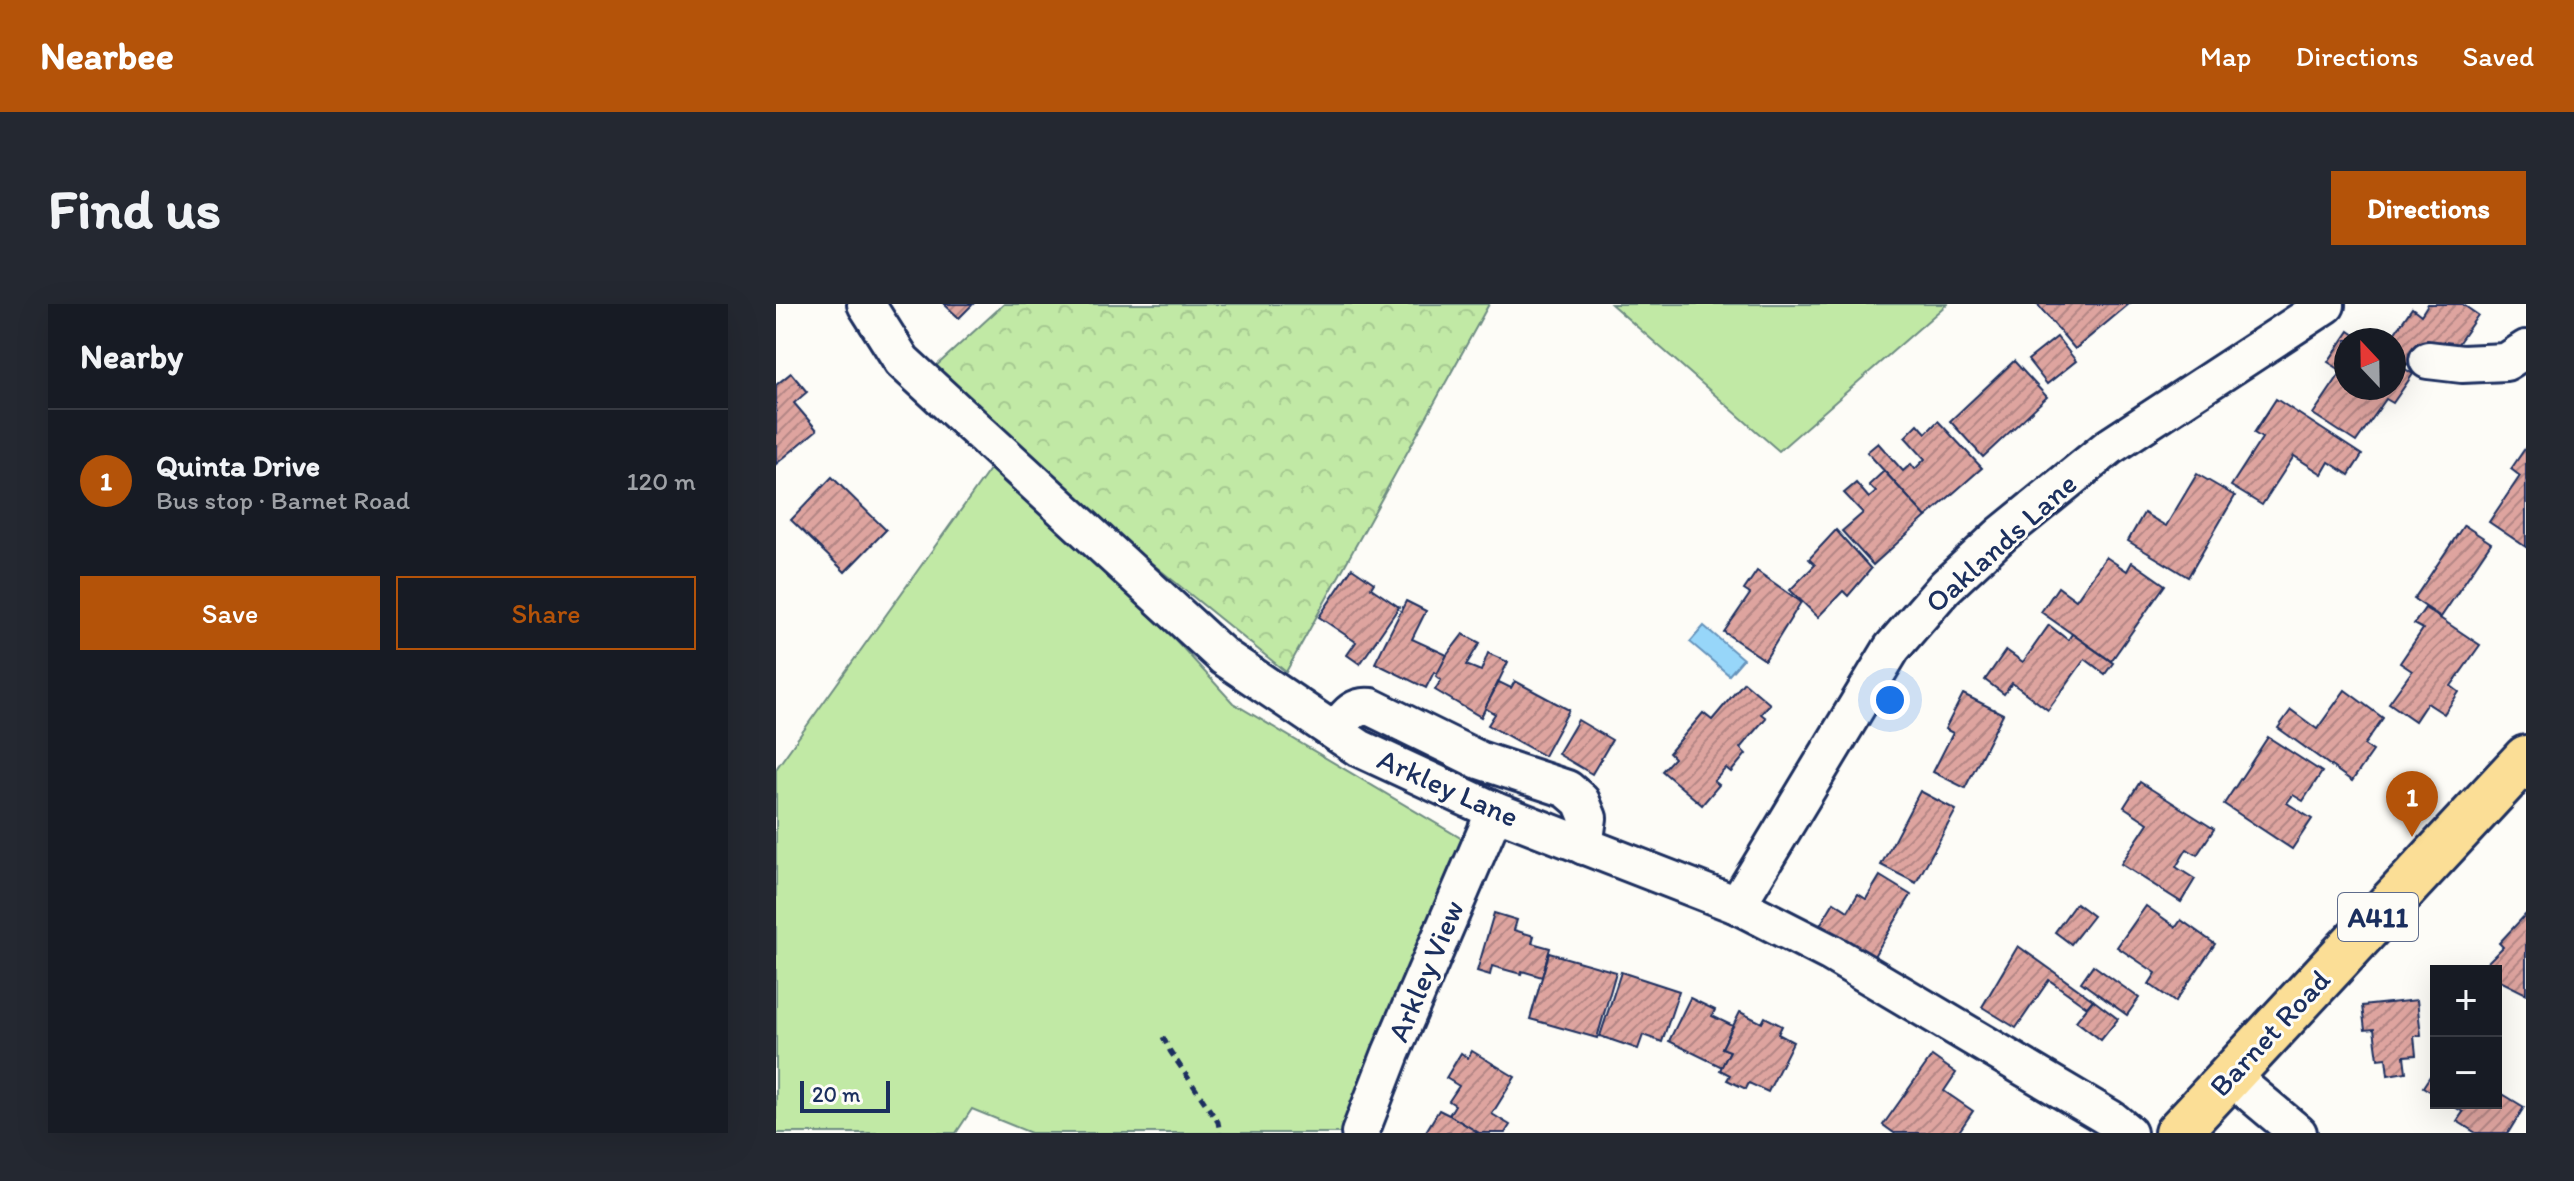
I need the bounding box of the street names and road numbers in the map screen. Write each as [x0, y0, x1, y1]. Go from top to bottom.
street label: Oaklands Lane [1917, 465, 2084, 620]
street label: Arkley Lane [1372, 740, 1524, 835]
road number: A411 [2338, 893, 2418, 941]
street label: Arkley View [1379, 894, 1472, 1047]
street label: Barnet Road [2201, 961, 2338, 1104]

